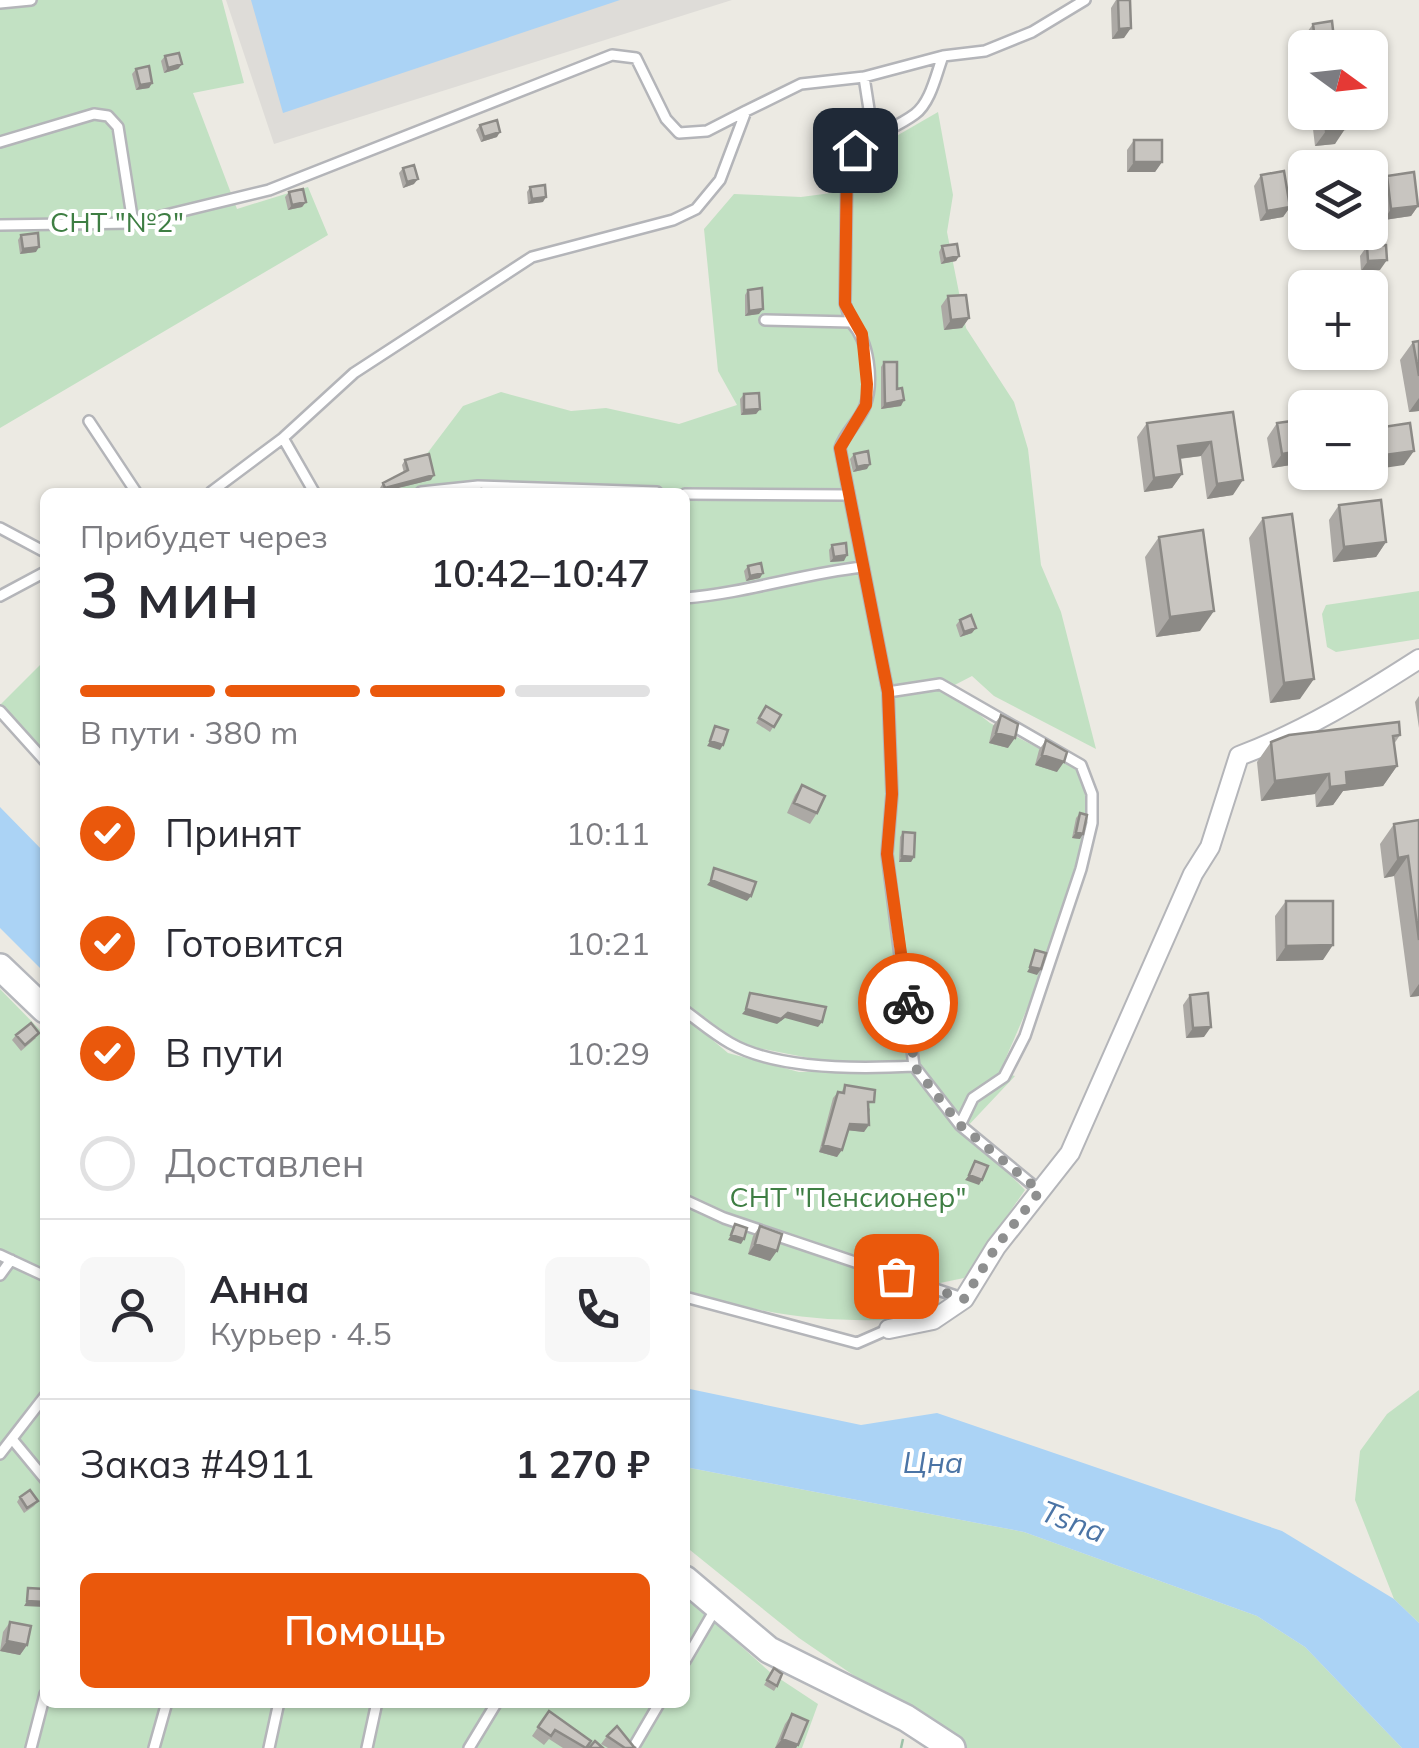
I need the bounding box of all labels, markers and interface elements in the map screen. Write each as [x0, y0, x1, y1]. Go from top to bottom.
north arrow [1288, 30, 1388, 130]
map controls [1288, 30, 1388, 490]
pin [813, 108, 898, 193]
icon: home [828, 123, 883, 178]
button: layers [1288, 150, 1388, 250]
park label: СНТ "№2" [50, 204, 184, 239]
button: + [1288, 270, 1388, 370]
button: − [1288, 390, 1388, 490]
text: Прибудет через [80, 516, 328, 556]
text: 10:42–10:47 [430, 549, 650, 597]
text: 3 мин [80, 553, 260, 634]
text: В пути · 380 m [80, 712, 298, 752]
icon: check [80, 806, 135, 861]
text: Принят [165, 809, 301, 857]
text: 10:11 [566, 813, 650, 853]
icon: check [80, 916, 135, 971]
text: Готовится [165, 919, 344, 967]
text: 10:21 [566, 923, 650, 963]
courier [858, 953, 958, 1053]
icon: bike [881, 976, 936, 1031]
icon: check [80, 1026, 135, 1081]
text: В пути [165, 1029, 284, 1077]
text: 10:29 [566, 1033, 650, 1073]
text: Доставлен [165, 1139, 365, 1187]
park label: СНТ "Пенсионер" [730, 1179, 966, 1214]
pin [854, 1234, 939, 1319]
icon: bag [869, 1249, 924, 1304]
button: person [80, 1257, 185, 1362]
button: phone [545, 1257, 650, 1362]
text: Анна [210, 1265, 310, 1313]
text: Курьер · 4.5 [210, 1313, 392, 1353]
text: Заказ #4911 [80, 1440, 315, 1488]
text: 1 270 ₽ [515, 1440, 650, 1488]
water label: Цна [903, 1443, 963, 1481]
water label: Tsna [1036, 1491, 1111, 1551]
button: Помощь [80, 1573, 650, 1688]

